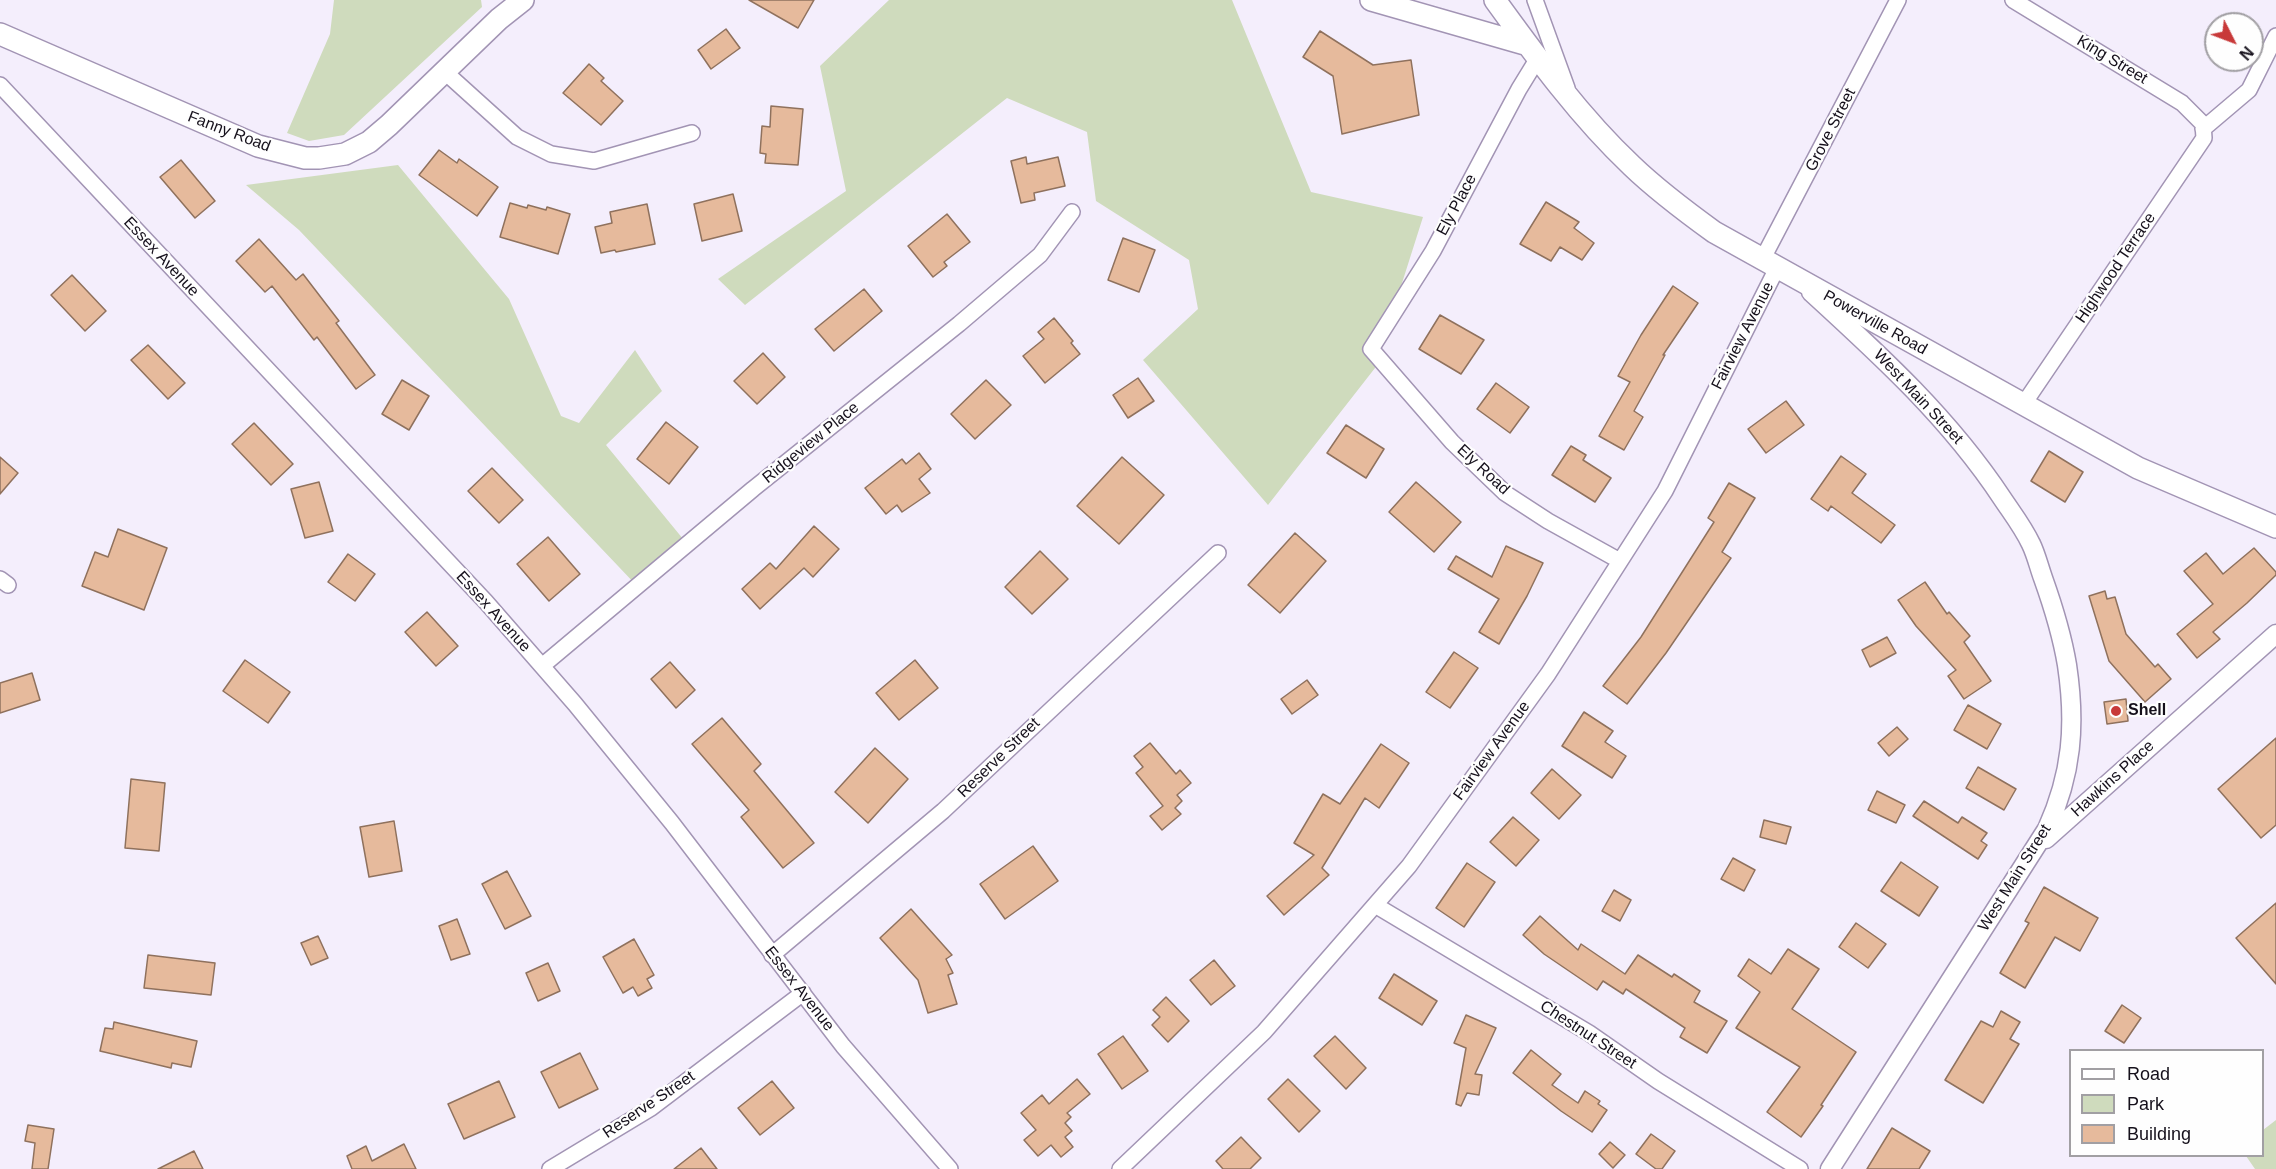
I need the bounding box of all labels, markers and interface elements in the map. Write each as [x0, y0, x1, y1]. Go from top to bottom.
north arrow [2204, 12, 2264, 72]
street label: King Street [2073, 31, 2151, 89]
text: N [2236, 43, 2256, 63]
street label: Grove Street [1802, 85, 1860, 175]
street label: Fanny Road [185, 107, 273, 157]
street label: Ely Place [1433, 171, 1481, 239]
street label: Highwood Terrace [2072, 209, 2160, 327]
street label: Essex Avenue [119, 213, 203, 301]
street label: Fairview Avenue [1708, 279, 1778, 393]
street label: Powerville Road [1820, 287, 1930, 359]
street label: West Main Street [1869, 346, 1967, 448]
street label: Ridgeview Place [759, 398, 863, 488]
street label: Ely Road [1453, 441, 1513, 499]
street label: Essex Avenue [452, 568, 534, 656]
street label: Fairview Avenue [1450, 698, 1534, 804]
place label: Shell [2128, 701, 2166, 721]
marker: Shell [2109, 704, 2123, 718]
street label: Reserve Street [954, 714, 1044, 802]
street label: Hawkins Place [2068, 737, 2158, 821]
street label: West Main Street [1974, 821, 2056, 935]
street label: Essex Avenue [760, 943, 838, 1035]
street label: Chestnut Street [1536, 997, 1640, 1073]
legend [2069, 1049, 2264, 1157]
text: Road [2127, 1064, 2170, 1084]
street label: Reserve Street [599, 1067, 699, 1143]
text: Park [2127, 1094, 2164, 1114]
text: Building [2127, 1124, 2191, 1144]

